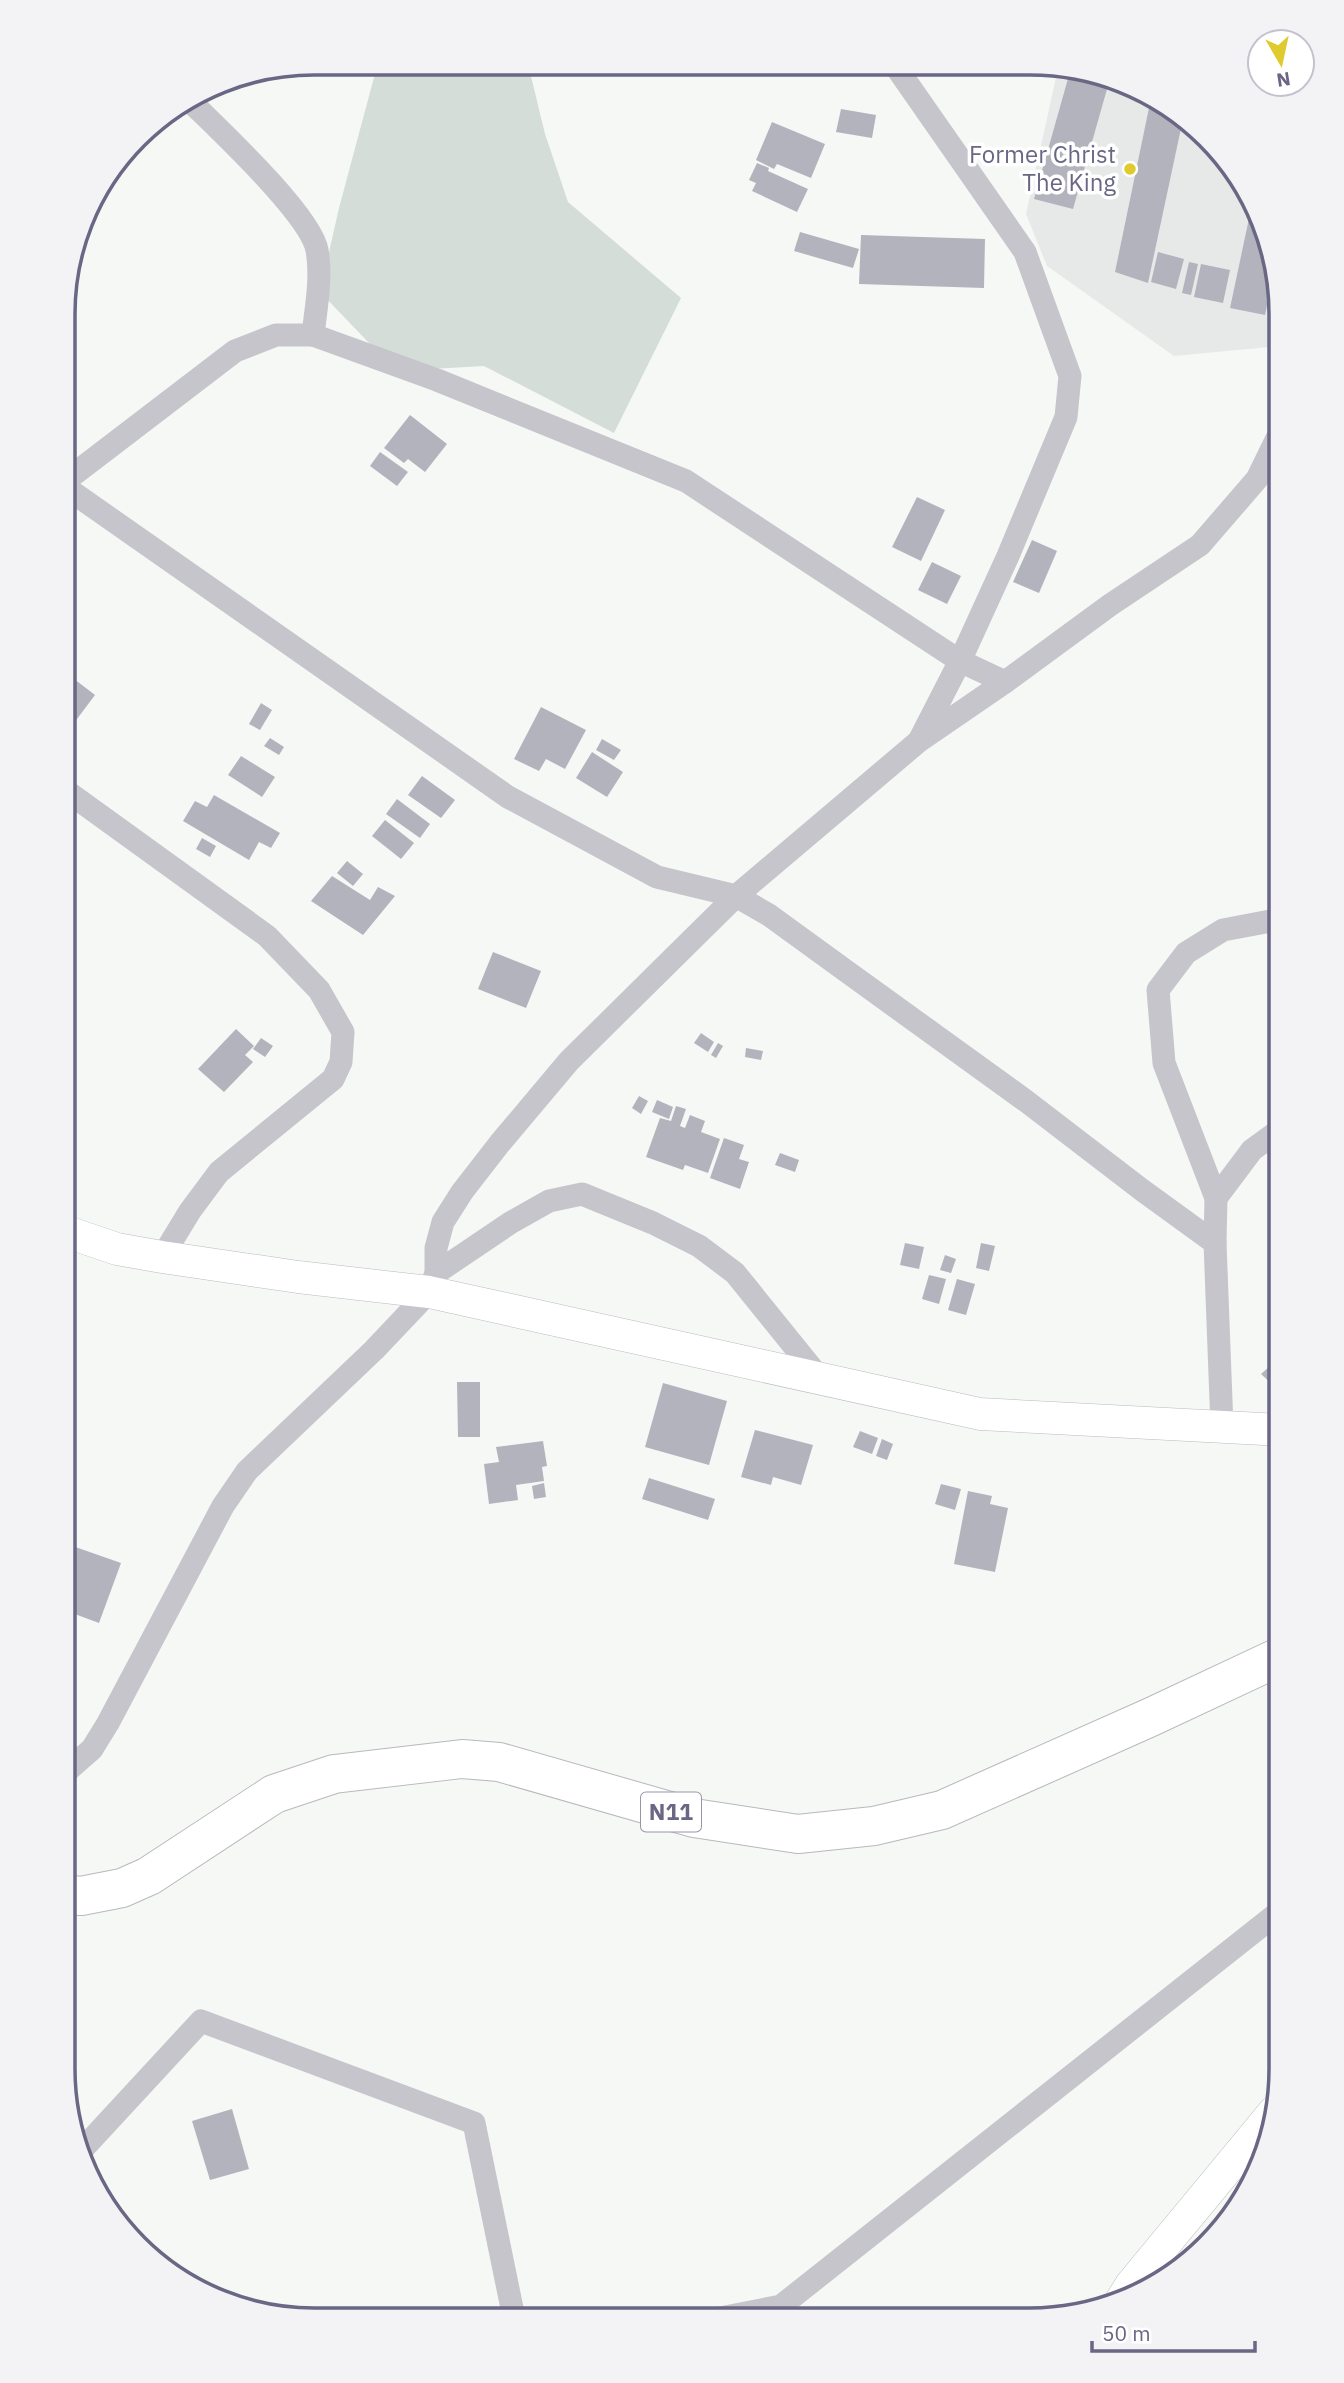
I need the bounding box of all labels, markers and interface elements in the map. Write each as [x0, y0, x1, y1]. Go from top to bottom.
north arrow [1246, 28, 1316, 98]
text: N [1275, 67, 1292, 93]
place label: Former Christ The King [969, 138, 1116, 198]
marker: Former Christ The King [1122, 161, 1138, 177]
road number: N11 [641, 1792, 701, 1831]
scale bar [1092, 2310, 1255, 2354]
text: 50 m [1102, 2319, 1151, 2347]

